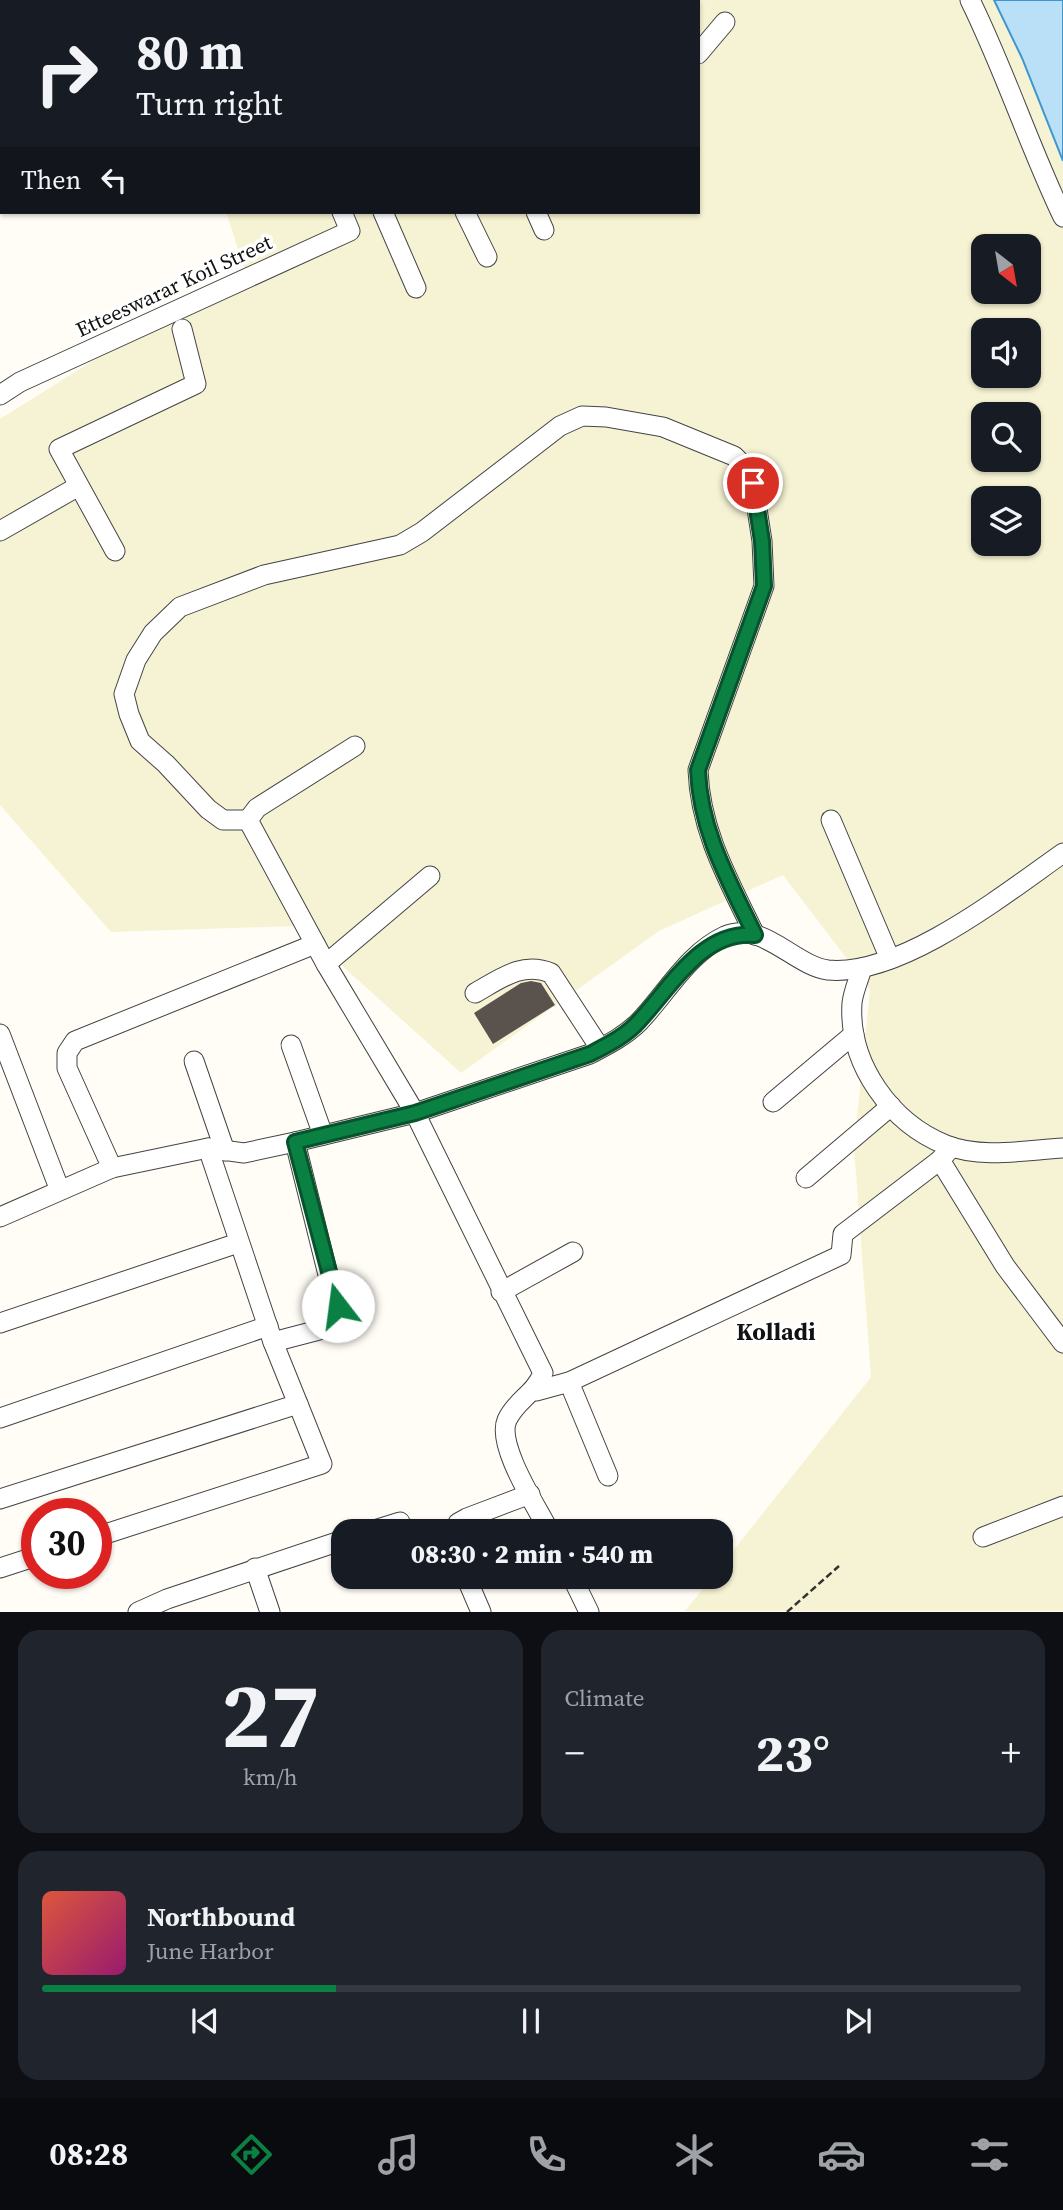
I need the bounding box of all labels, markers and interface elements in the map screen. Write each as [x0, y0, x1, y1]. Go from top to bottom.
text: 80 m [136, 18, 244, 85]
icon: right [21, 28, 112, 119]
text: Turn right [136, 82, 282, 126]
icon: left [95, 161, 133, 199]
text: Then [21, 162, 81, 198]
street label: Etteeswarar Koil Street [71, 227, 277, 344]
north arrow [971, 234, 1041, 304]
map controls [971, 234, 1041, 556]
button: sound [971, 318, 1041, 388]
button: search [971, 402, 1041, 472]
pin [723, 453, 783, 513]
icon: arrive [734, 464, 772, 502]
button: layers [971, 486, 1041, 556]
position arrow [301, 1269, 375, 1343]
district label: Kolladi [736, 1315, 816, 1348]
speed limit sign: 30 [21, 1498, 112, 1589]
text: 08:30 · 2 min · 540 m [411, 1536, 653, 1572]
text: 27 [221, 1653, 320, 1777]
text: Climate [565, 1682, 644, 1714]
text: 23° [756, 1717, 830, 1788]
text: − [565, 1727, 585, 1779]
text: + [1001, 1727, 1021, 1779]
text: km/h [243, 1761, 298, 1793]
text: Northbound [147, 1899, 295, 1935]
text: June Harbor [147, 1935, 274, 1967]
icon: previous [186, 2002, 224, 2040]
icon: pause [512, 2002, 550, 2040]
icon: next [839, 2002, 877, 2040]
icon: directions [227, 2130, 276, 2179]
icon: music [374, 2130, 423, 2179]
icon: phone [522, 2130, 571, 2179]
icon: climate [670, 2130, 719, 2179]
icon: car [817, 2130, 866, 2179]
icon: filters [965, 2130, 1014, 2179]
text: 08:28 [49, 2132, 128, 2176]

